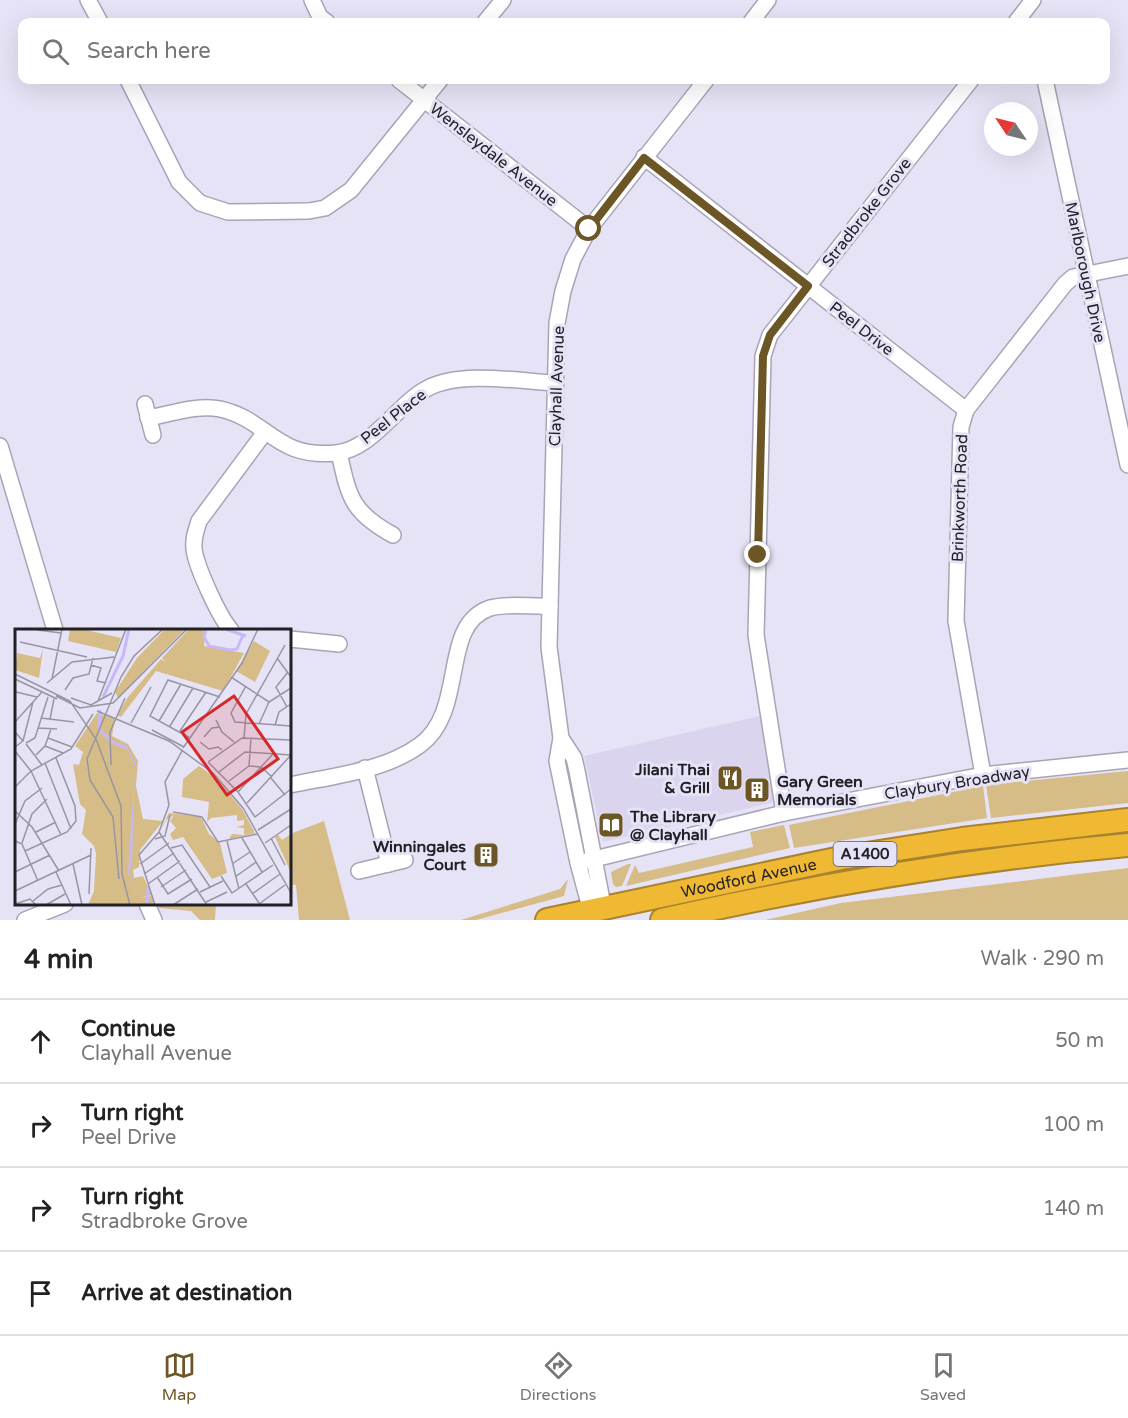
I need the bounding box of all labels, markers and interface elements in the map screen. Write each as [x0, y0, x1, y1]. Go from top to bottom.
search box [18, 18, 1110, 84]
icon: search [39, 35, 72, 68]
text: Search here [87, 38, 211, 64]
street label: Wensleydale Avenue [425, 99, 561, 211]
north arrow [984, 102, 1038, 156]
street label: Stradbroke Grove [818, 154, 916, 271]
street label: Marlborough Drive [1060, 200, 1110, 344]
route start [575, 215, 601, 241]
street label: Peel Drive [825, 297, 898, 360]
street label: Clayhall Avenue [545, 325, 569, 447]
street label: Peel Place [357, 385, 430, 449]
street label: Brinkworth Road [948, 434, 972, 562]
route end [744, 541, 770, 567]
inset map [15, 629, 291, 905]
place label: Jilani Thai & Grill [634, 760, 710, 798]
street label: Claybury Broadway [883, 762, 1032, 804]
restaurant icon: Jilani Thai & Grill [715, 763, 745, 793]
place label: Gary Green Memorials [777, 772, 863, 810]
building icon: Gary Green Memorials [742, 775, 772, 805]
place label: The Library @ Clayhall [629, 807, 716, 845]
library icon: The Library @ Clayhall [596, 810, 626, 840]
place label: Winningales Court [373, 837, 467, 875]
building icon: Winningales Court [471, 840, 501, 870]
road number: A1400 [834, 842, 896, 866]
street label: Woodford Avenue [679, 854, 818, 902]
text: 4 min [24, 944, 93, 975]
text: Walk · 290 m [981, 947, 1104, 971]
text: Continue [81, 1016, 176, 1042]
icon: ahead [24, 1025, 57, 1058]
text: 50 m [1055, 1029, 1104, 1053]
text: Clayhall Avenue [81, 1042, 232, 1066]
text: Turn right [81, 1100, 183, 1126]
icon: right [24, 1109, 57, 1142]
text: 100 m [1043, 1113, 1104, 1137]
text: Peel Drive [81, 1126, 176, 1150]
text: Turn right [81, 1184, 183, 1210]
icon: right [24, 1193, 57, 1226]
text: 140 m [1043, 1197, 1104, 1221]
text: Stradbroke Grove [81, 1210, 248, 1234]
icon: arrive [24, 1277, 57, 1310]
text: Arrive at destination [81, 1280, 292, 1306]
tab: Map [162, 1349, 196, 1405]
tab: Directions [520, 1349, 596, 1405]
tab: Saved [920, 1349, 966, 1405]

